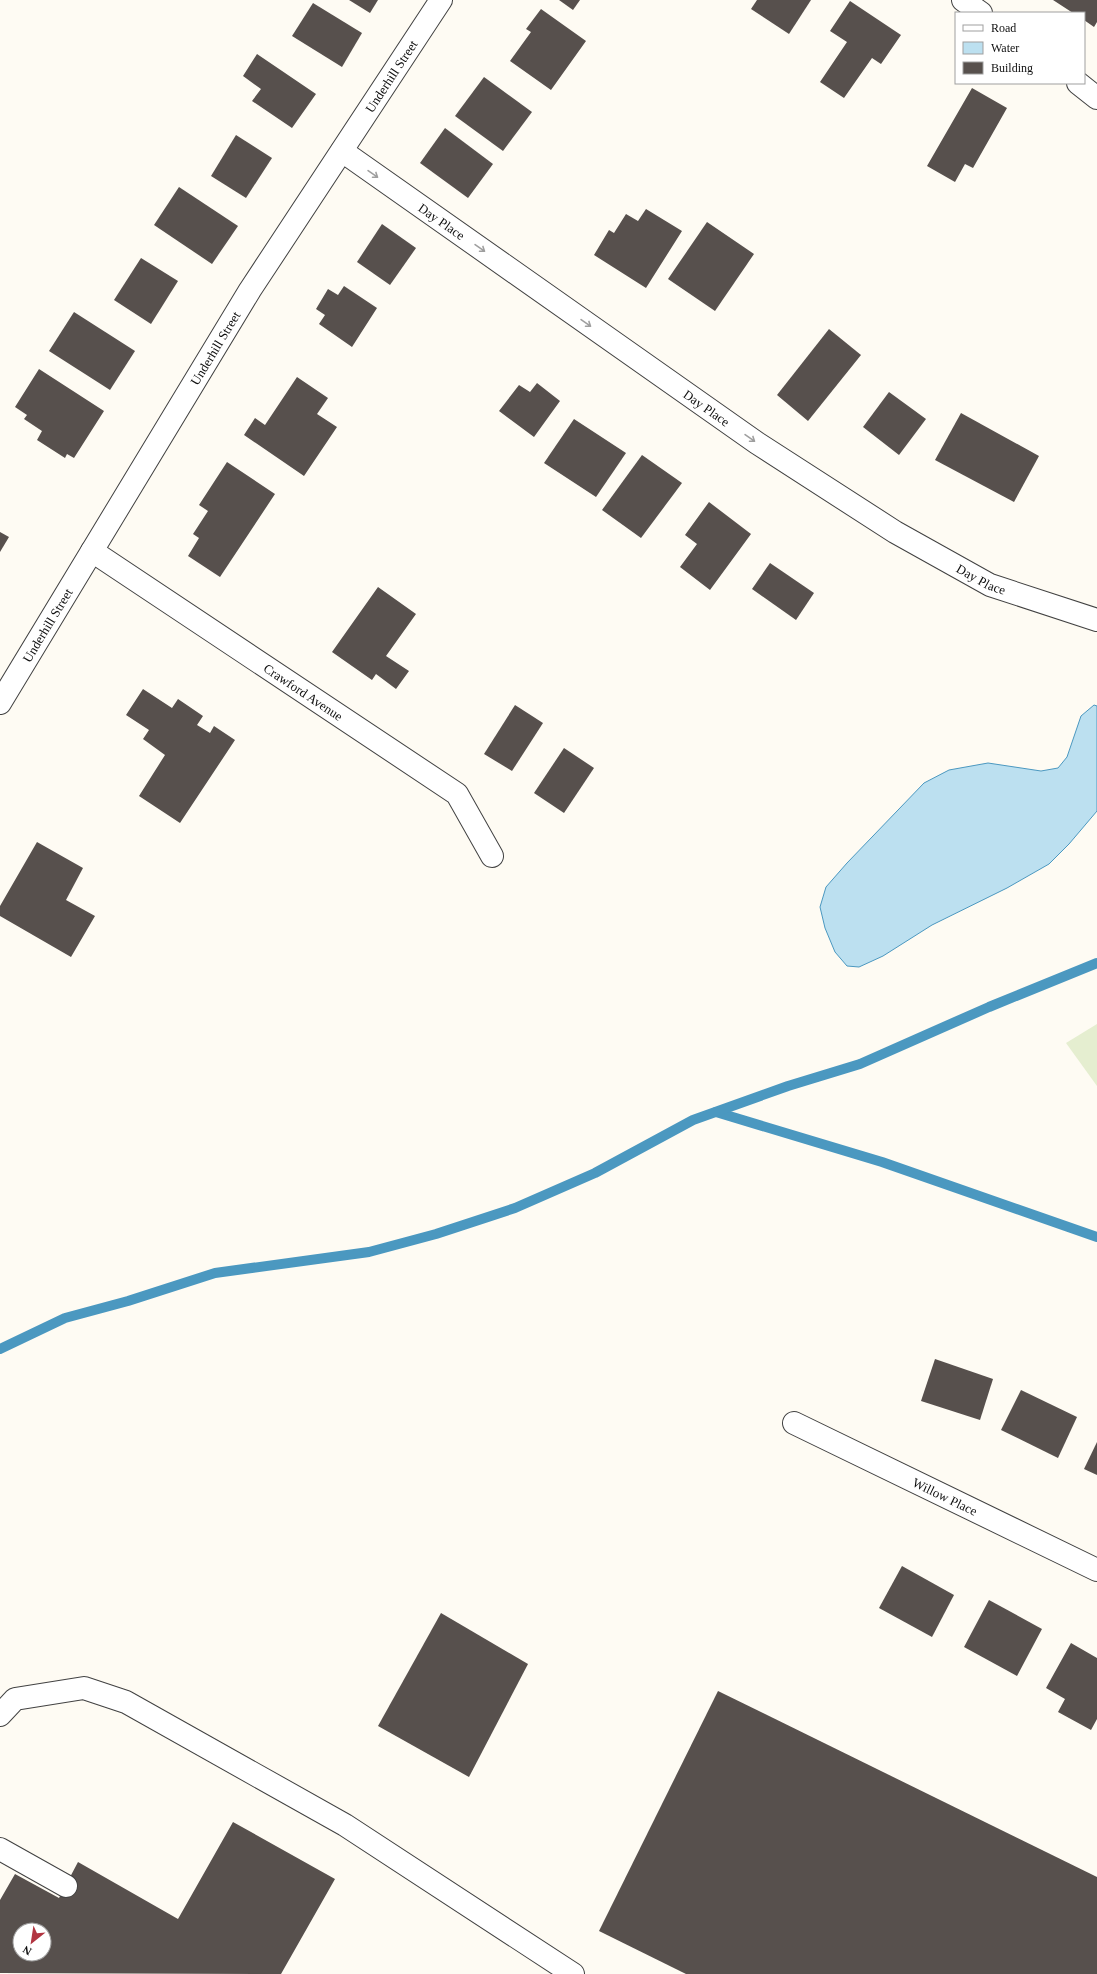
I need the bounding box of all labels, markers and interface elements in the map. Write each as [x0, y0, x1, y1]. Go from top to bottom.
legend [955, 12, 1085, 84]
text: Road [991, 21, 1016, 35]
street label: Underhill Street [362, 37, 421, 115]
text: Water [991, 41, 1019, 55]
text: Building [991, 61, 1033, 75]
one-way arrow [368, 169, 379, 178]
street label: Day Place [415, 200, 468, 243]
one-way arrow [474, 244, 485, 252]
street label: Underhill Street [187, 308, 244, 388]
one-way arrow [580, 319, 591, 327]
street label: Day Place [680, 387, 733, 430]
one-way arrow [744, 434, 755, 442]
street label: Day Place [954, 561, 1008, 598]
street label: Underhill Street [20, 585, 76, 665]
street label: Crawford Avenue [261, 660, 346, 724]
street label: Willow Place [910, 1475, 980, 1519]
north arrow [12, 1922, 52, 1962]
text: N [21, 1943, 33, 1958]

